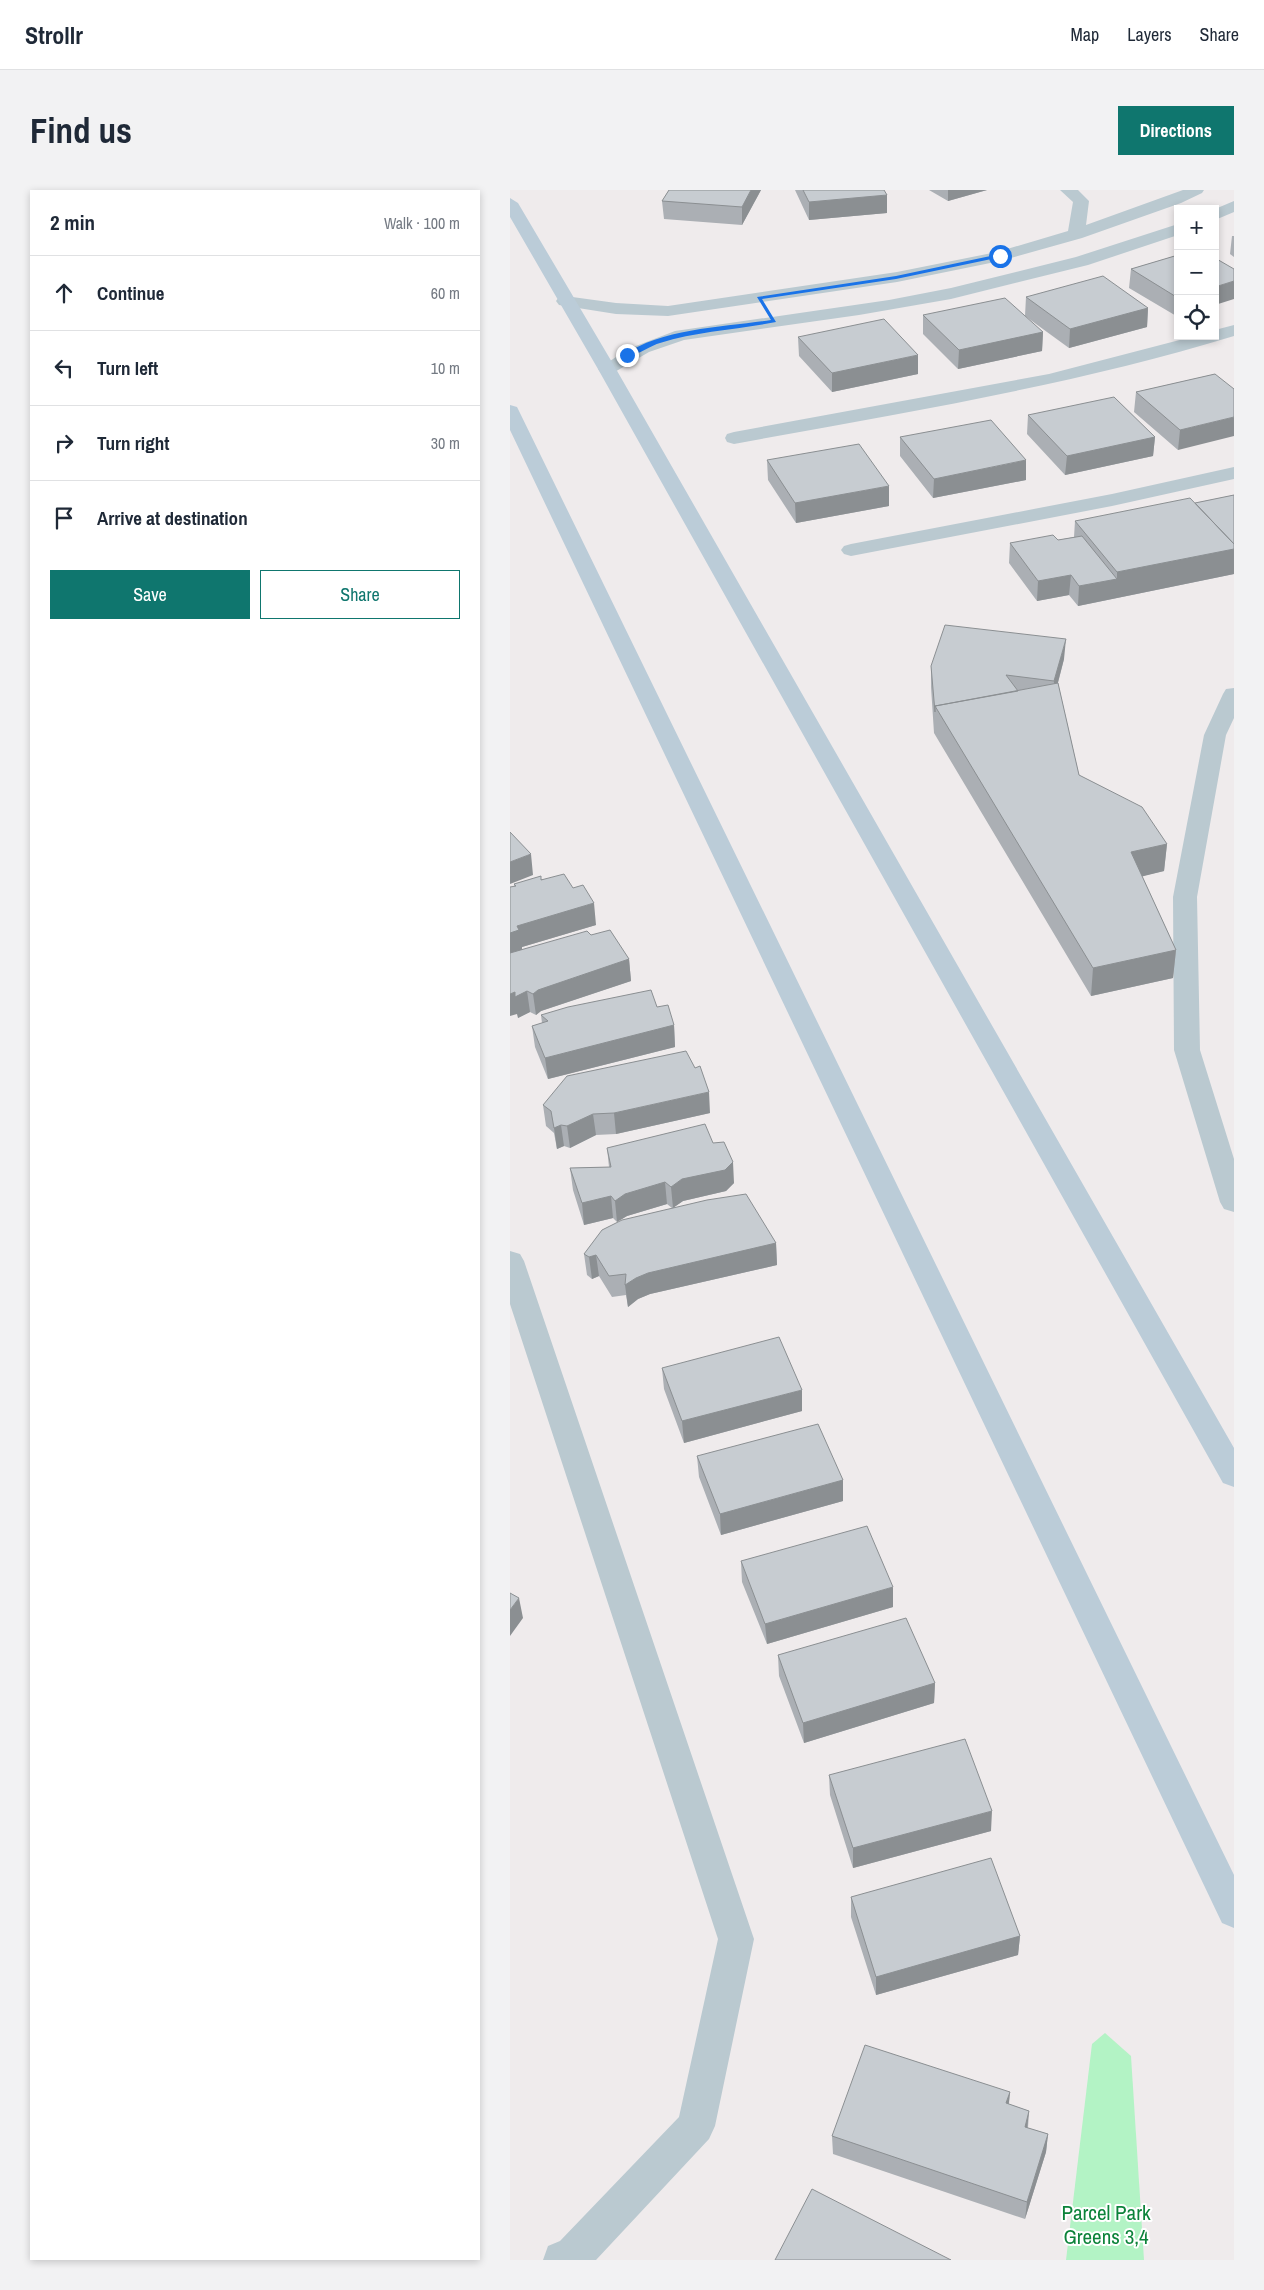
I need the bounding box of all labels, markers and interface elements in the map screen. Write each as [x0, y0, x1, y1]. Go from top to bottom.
text: Strollr [25, 19, 83, 51]
text: Map [1071, 22, 1099, 47]
text: Layers [1127, 22, 1172, 47]
text: Share [1200, 22, 1239, 47]
button: Directions [1118, 106, 1234, 155]
text: Find us [30, 107, 132, 154]
map controls [1174, 205, 1219, 340]
button: + [1174, 205, 1219, 250]
text: 2 min [50, 208, 95, 237]
text: Walk · 100 m [384, 212, 460, 234]
route start [989, 245, 1012, 268]
button: − [1174, 250, 1219, 295]
icon: ahead [50, 279, 78, 307]
text: Continue [97, 280, 165, 306]
text: 60 m [431, 282, 460, 304]
button: locate [1174, 295, 1219, 340]
route end [616, 344, 639, 367]
icon: left [50, 354, 78, 382]
text: Turn left [97, 355, 158, 381]
text: 10 m [431, 357, 460, 379]
icon: right [50, 429, 78, 457]
text: Turn right [97, 430, 169, 456]
text: 30 m [431, 432, 460, 454]
icon: arrive [50, 504, 78, 532]
text: Arrive at destination [97, 505, 248, 531]
button: Save [50, 570, 250, 619]
button: Share [260, 570, 460, 619]
park label: Parcel Park Greens 3,4 [1062, 2198, 1151, 2251]

